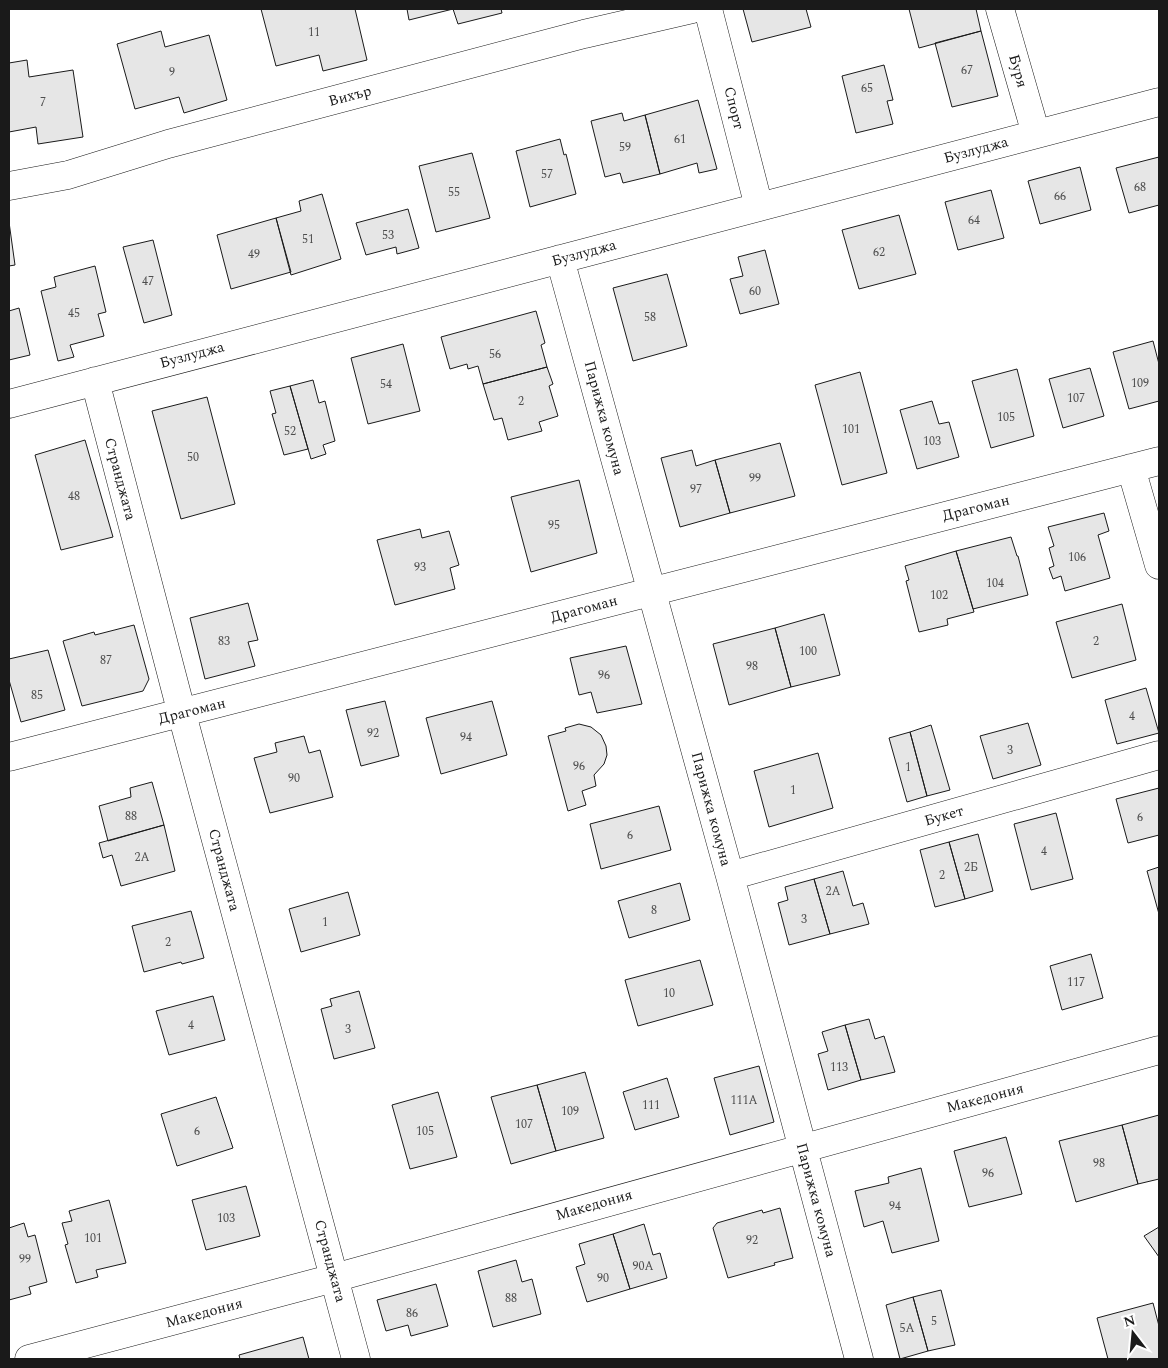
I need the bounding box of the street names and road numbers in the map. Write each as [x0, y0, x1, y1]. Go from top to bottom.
street label: Буря [1002, 52, 1034, 90]
street label: Вихър [326, 79, 374, 113]
street label: Спорт [718, 84, 750, 132]
street label: Бузлуджа [941, 130, 1011, 170]
street label: Бузлуджа [549, 233, 619, 273]
street label: Бузлуджа [157, 335, 227, 375]
street label: Парижка комуна [578, 358, 631, 478]
street label: Странджата [98, 435, 142, 523]
street label: Драгоман [940, 489, 1012, 527]
street label: Драгоман [548, 589, 620, 629]
street label: Драгоман [156, 692, 228, 730]
street label: Парижка комуна [685, 749, 738, 869]
street label: Букет [922, 799, 966, 833]
street label: Странджата [202, 826, 246, 914]
street label: Македония [944, 1077, 1026, 1119]
street label: Парижка комуна [790, 1140, 843, 1260]
street label: Македония [553, 1183, 635, 1227]
street label: Странджата [308, 1217, 352, 1305]
street label: Македония [163, 1292, 245, 1334]

